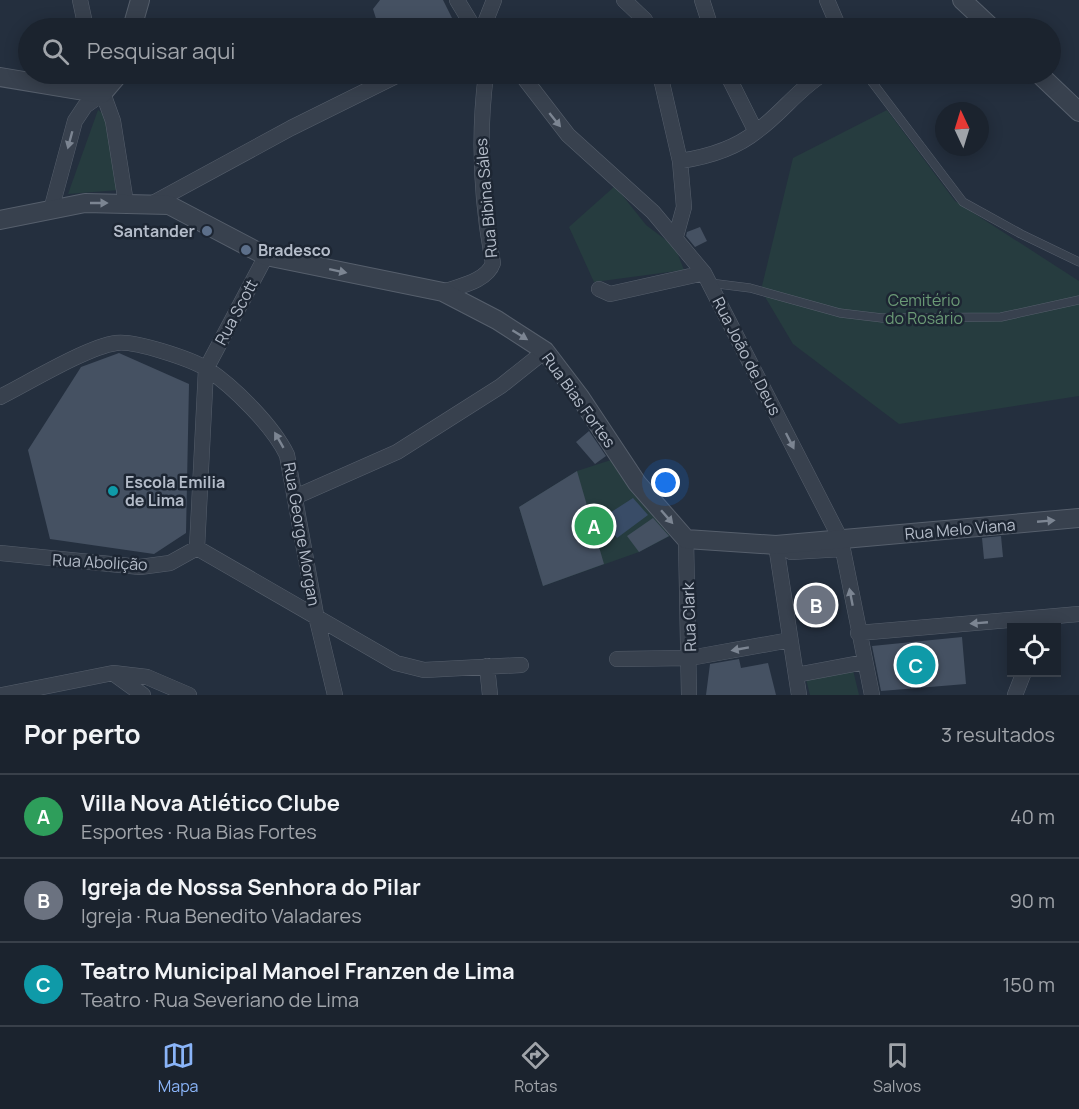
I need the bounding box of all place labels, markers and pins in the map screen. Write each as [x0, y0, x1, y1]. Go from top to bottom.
place label: Santander [113, 220, 195, 242]
marker: Santander [200, 224, 214, 238]
place label: Bradesco [258, 239, 331, 261]
marker: Bradesco [239, 243, 253, 257]
place label: Escola Emilia de Lima [125, 471, 225, 511]
marker: Escola Emilia de Lima [106, 484, 120, 498]
pin: A [574, 504, 614, 548]
pin: B [796, 582, 836, 628]
pin: C [896, 642, 936, 688]

